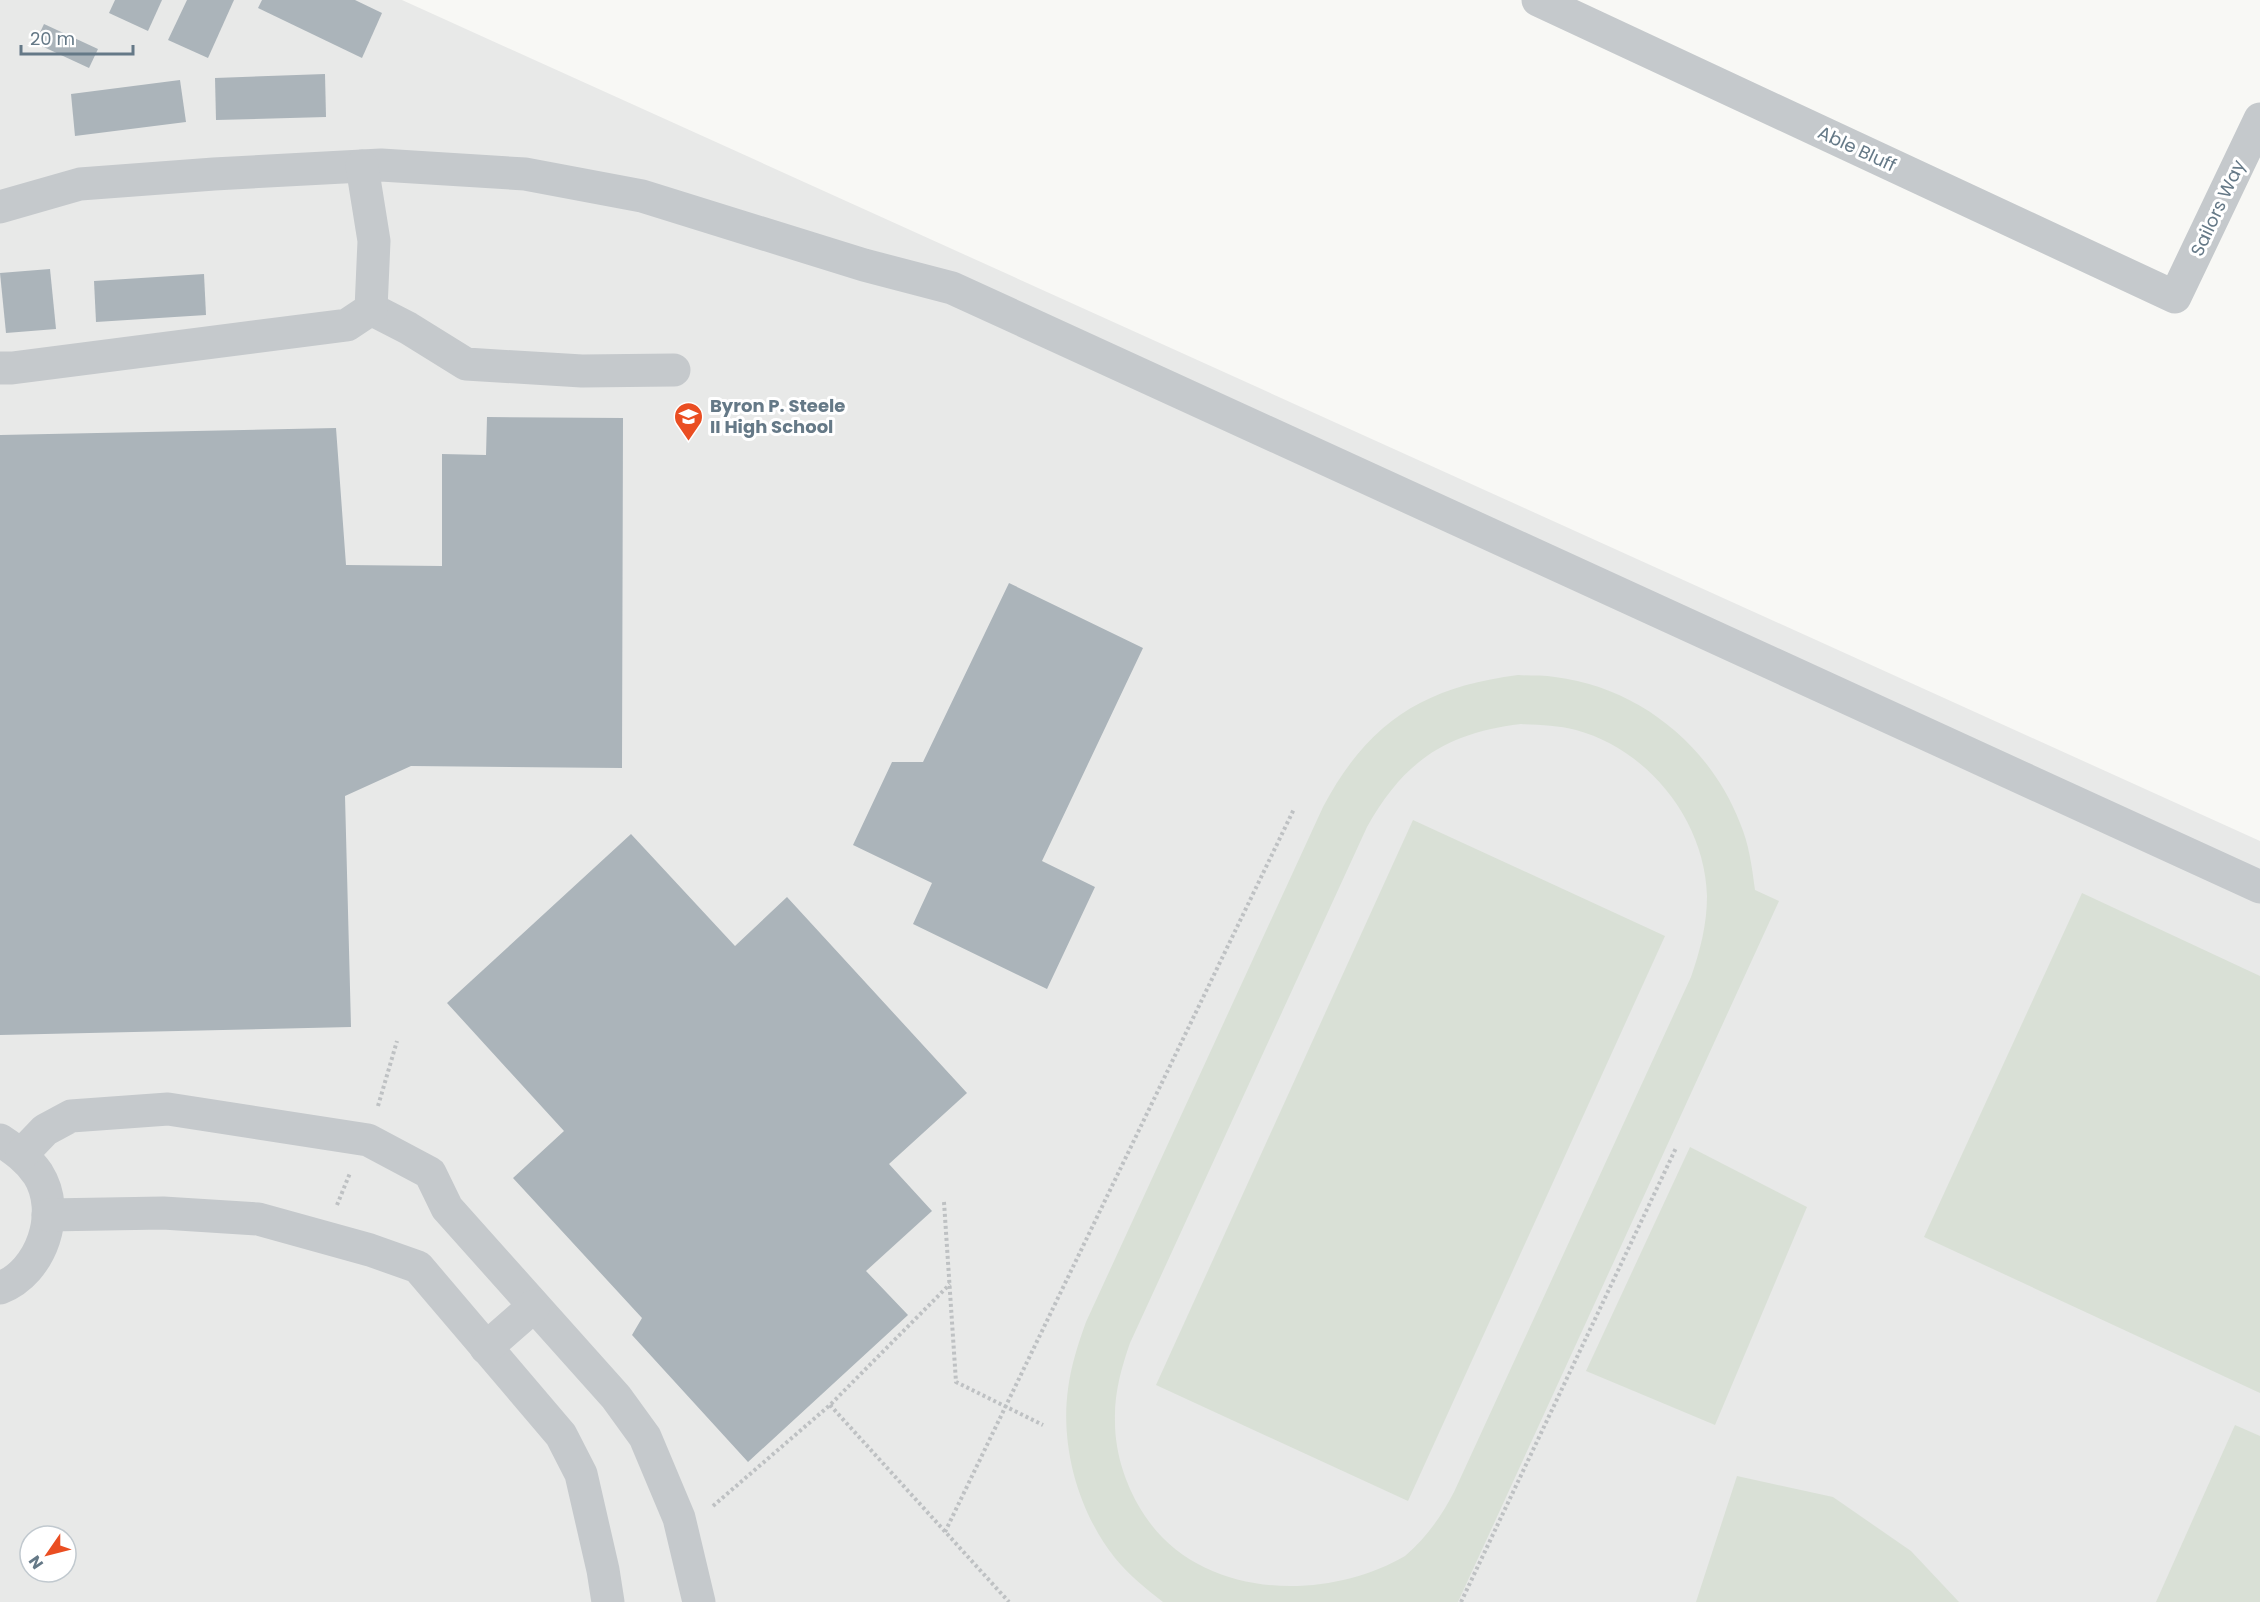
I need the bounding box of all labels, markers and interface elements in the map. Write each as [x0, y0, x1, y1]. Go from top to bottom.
scale bar [21, 18, 134, 56]
text: 20 m [30, 26, 75, 51]
street label: Able Bluff [1814, 120, 1900, 178]
street label: Sailors Way [2184, 155, 2251, 260]
place label: Byron P. Steele II High School [710, 393, 845, 439]
school or university icon: Byron P. Steele II High School [673, 400, 705, 442]
north arrow [18, 1524, 78, 1584]
text: N [23, 1551, 49, 1574]

